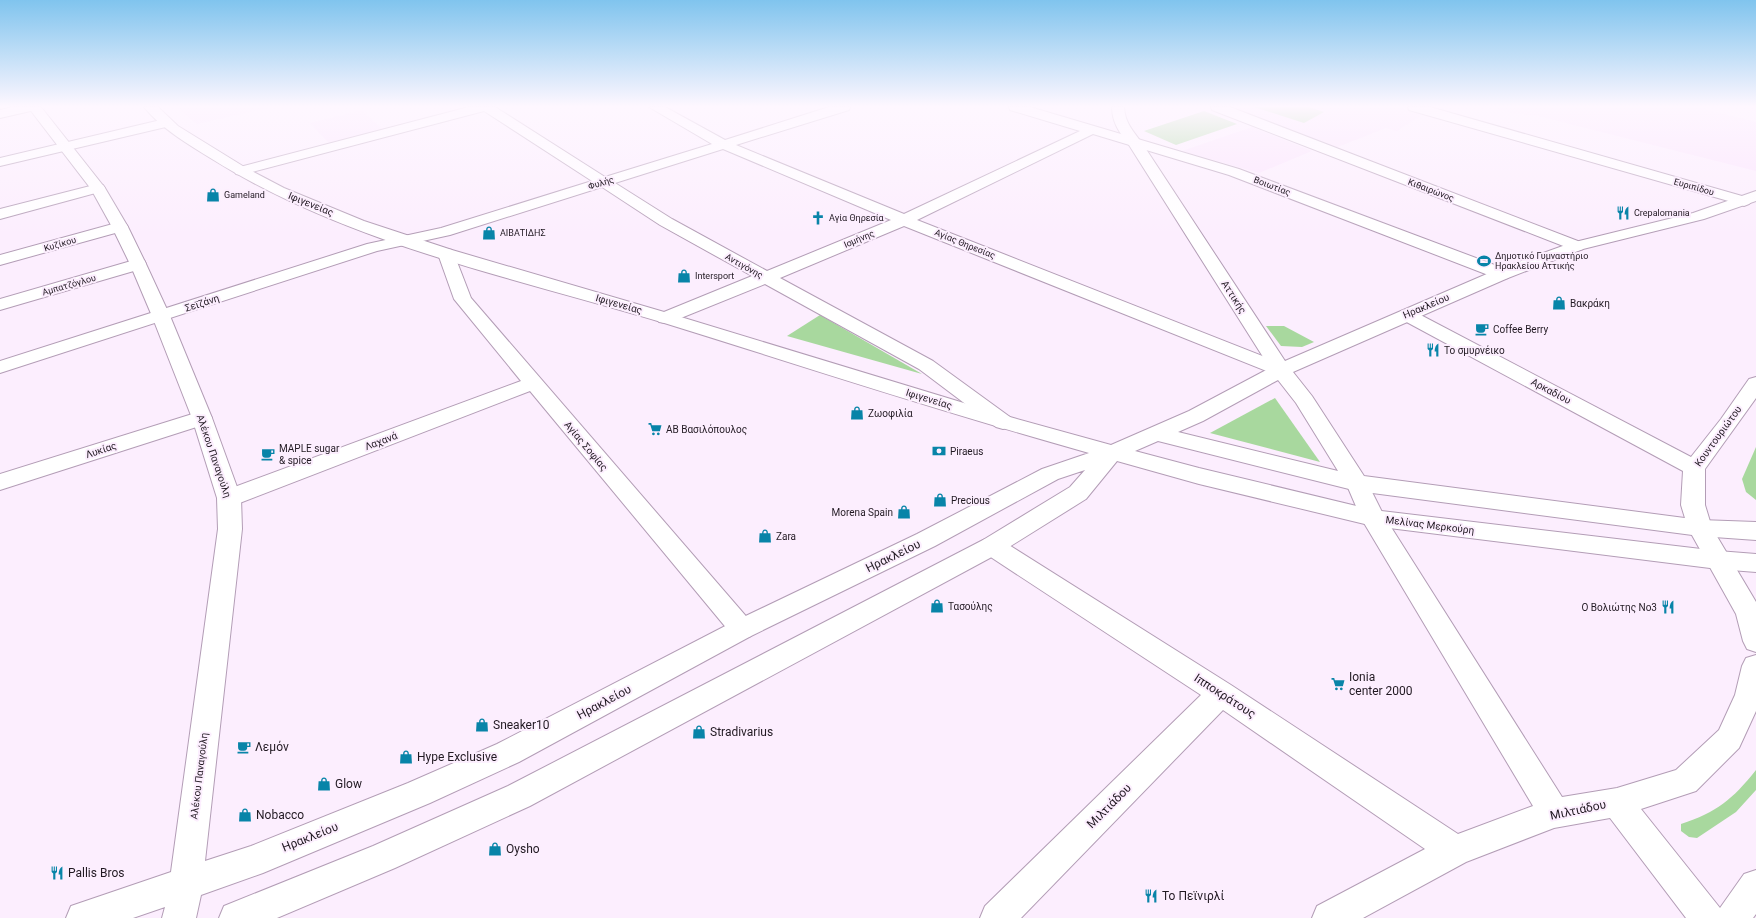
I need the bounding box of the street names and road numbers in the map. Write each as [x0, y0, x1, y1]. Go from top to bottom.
street label: Φυλής [587, 174, 615, 192]
street label: Βοιωτίας [1252, 174, 1292, 198]
street label: Κιθαιρώνος [1407, 177, 1456, 203]
street label: Ευριπίδου [1673, 177, 1715, 198]
street label: Ιφιγενείας [286, 190, 335, 219]
street label: Αγίας Θηρεσίας [933, 227, 997, 261]
street label: Ισμήνης [842, 228, 876, 250]
street label: Κυζίκου [43, 235, 77, 253]
street label: Αντιγόνης [723, 252, 765, 280]
street label: Αμπατζόγλου [41, 273, 97, 297]
street label: Αττικής [1219, 279, 1249, 316]
street label: Ηρακλείου [1401, 291, 1451, 321]
street label: Σεϊζάνη [183, 292, 221, 315]
street label: Ιφιγενείας [594, 292, 643, 317]
street label: Αρκαδίου [1529, 376, 1573, 406]
street label: Ιφιγενείας [904, 387, 953, 412]
street label: Κουντουριώτου [1692, 404, 1744, 468]
street label: Αλέκου Παναγούλη [195, 413, 233, 499]
street label: Αγίας Σοφίας [561, 419, 610, 473]
street label: Λαχανά [363, 430, 399, 452]
street label: Λυκίας [84, 440, 118, 461]
street label: Μελίνας Μερκούρη [1385, 514, 1475, 537]
street label: Ηρακλείου [863, 537, 923, 575]
street label: Ιπποκράτους [1192, 671, 1258, 721]
street label: Ηρακλείου [575, 682, 633, 722]
street label: Αλέκου Παναγούλη [188, 732, 210, 820]
street label: Μιλτιάδου [1084, 781, 1134, 831]
street label: Μιλτιάδου [1549, 797, 1607, 823]
street label: Ηρακλείου [280, 819, 340, 855]

